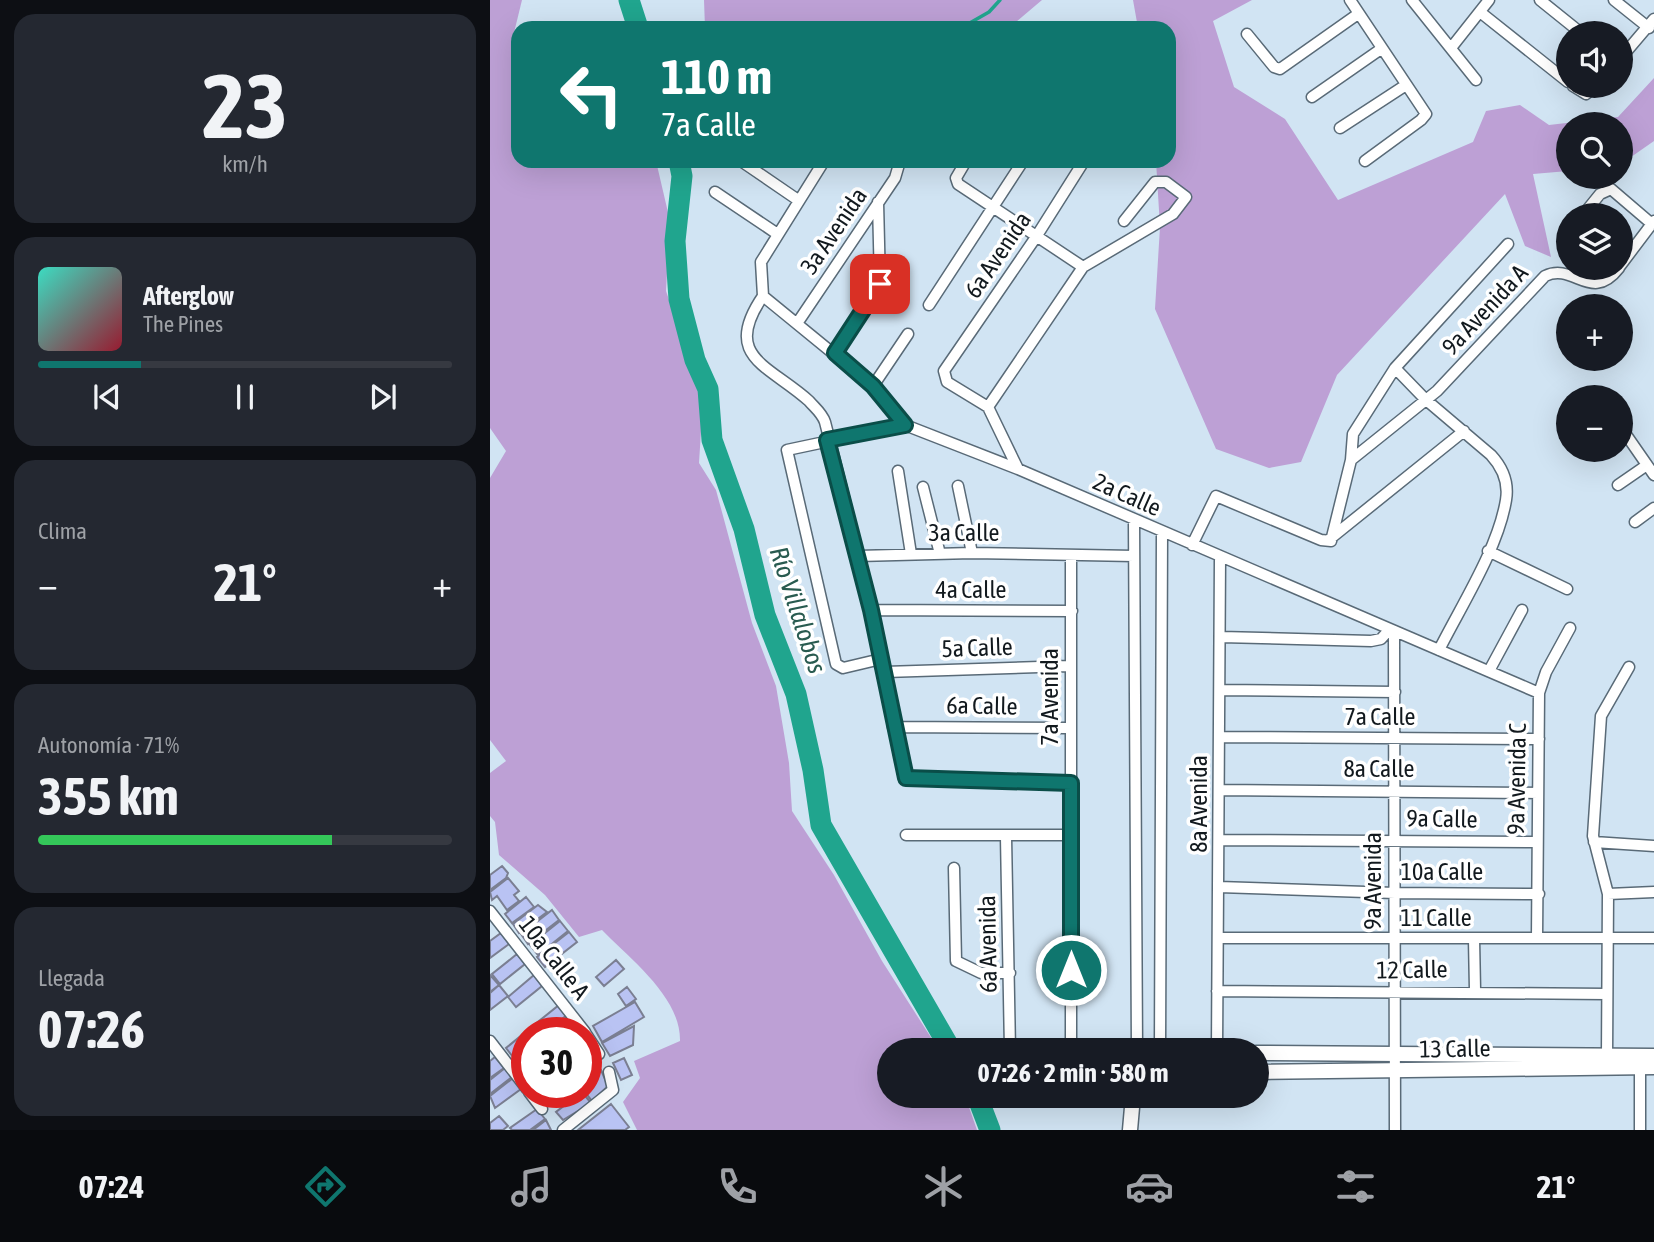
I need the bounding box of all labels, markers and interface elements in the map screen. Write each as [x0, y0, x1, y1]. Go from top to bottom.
map controls [1556, 21, 1633, 462]
button: sound [1556, 21, 1633, 98]
text: 110 m [661, 48, 772, 104]
icon: left [546, 49, 637, 140]
text: 23 [202, 53, 288, 157]
text: 7a Calle [661, 106, 756, 143]
button: search [1556, 112, 1633, 189]
text: km/h [222, 151, 268, 177]
street label: 3a Avenida [795, 183, 872, 279]
button: layers [1556, 203, 1633, 280]
street label: 6a Avenida [959, 207, 1036, 303]
pin [850, 254, 910, 314]
street label: 9a Avenida A [1436, 259, 1533, 360]
icon: arrive [861, 265, 899, 303]
text: Afterglow [143, 281, 234, 311]
button: + [1556, 294, 1633, 371]
text: The Pines [143, 311, 223, 337]
icon: previous [88, 378, 126, 416]
icon: pause [226, 378, 264, 416]
icon: next [364, 378, 402, 416]
button: − [1556, 385, 1633, 462]
street label: 2a Calle [1089, 468, 1165, 521]
text: Clima [38, 518, 87, 544]
street label: 3a Calle [928, 519, 1000, 546]
water label: Río Villalobos [763, 543, 833, 677]
text: 21° [213, 552, 277, 612]
text: − [38, 562, 58, 605]
text: + [432, 562, 452, 605]
street label: 4a Calle [935, 576, 1007, 603]
street label: 5a Calle [941, 633, 1013, 662]
street label: 7a Avenida [1036, 648, 1063, 746]
street label: 6a Calle [946, 691, 1018, 720]
street label: 7a Calle [1344, 703, 1416, 730]
street label: 9a Avenida C [1502, 723, 1531, 835]
text: Autonomía · 71% [38, 732, 179, 758]
street label: 8a Avenida [1185, 755, 1212, 853]
street label: 8a Calle [1343, 755, 1415, 782]
text: 355 km [38, 766, 179, 826]
street label: 9a Calle [1406, 804, 1478, 833]
street label: 9a Avenida [1359, 832, 1386, 930]
street label: 10a Calle [1401, 858, 1483, 885]
street label: 6a Avenida [973, 895, 1002, 993]
street label: 11 Calle [1400, 904, 1472, 931]
street label: 10a Calle A [514, 911, 595, 1005]
position arrow [1034, 933, 1108, 1007]
street label: 12 Calle [1376, 955, 1448, 984]
text: Llegada [38, 965, 105, 991]
text: 07:26 [38, 999, 145, 1059]
speed limit sign: 30 [511, 1017, 602, 1108]
street label: 13 Calle [1419, 1034, 1491, 1063]
text: 07:26 · 2 min · 580 m [978, 1058, 1168, 1088]
icon: directions [301, 1162, 350, 1211]
icon: music [507, 1162, 556, 1211]
icon: phone [713, 1162, 762, 1211]
icon: climate [919, 1162, 968, 1211]
icon: car [1125, 1162, 1174, 1211]
icon: filters [1331, 1162, 1380, 1211]
text: 07:24 [78, 1168, 144, 1205]
text: 21° [1537, 1168, 1575, 1205]

